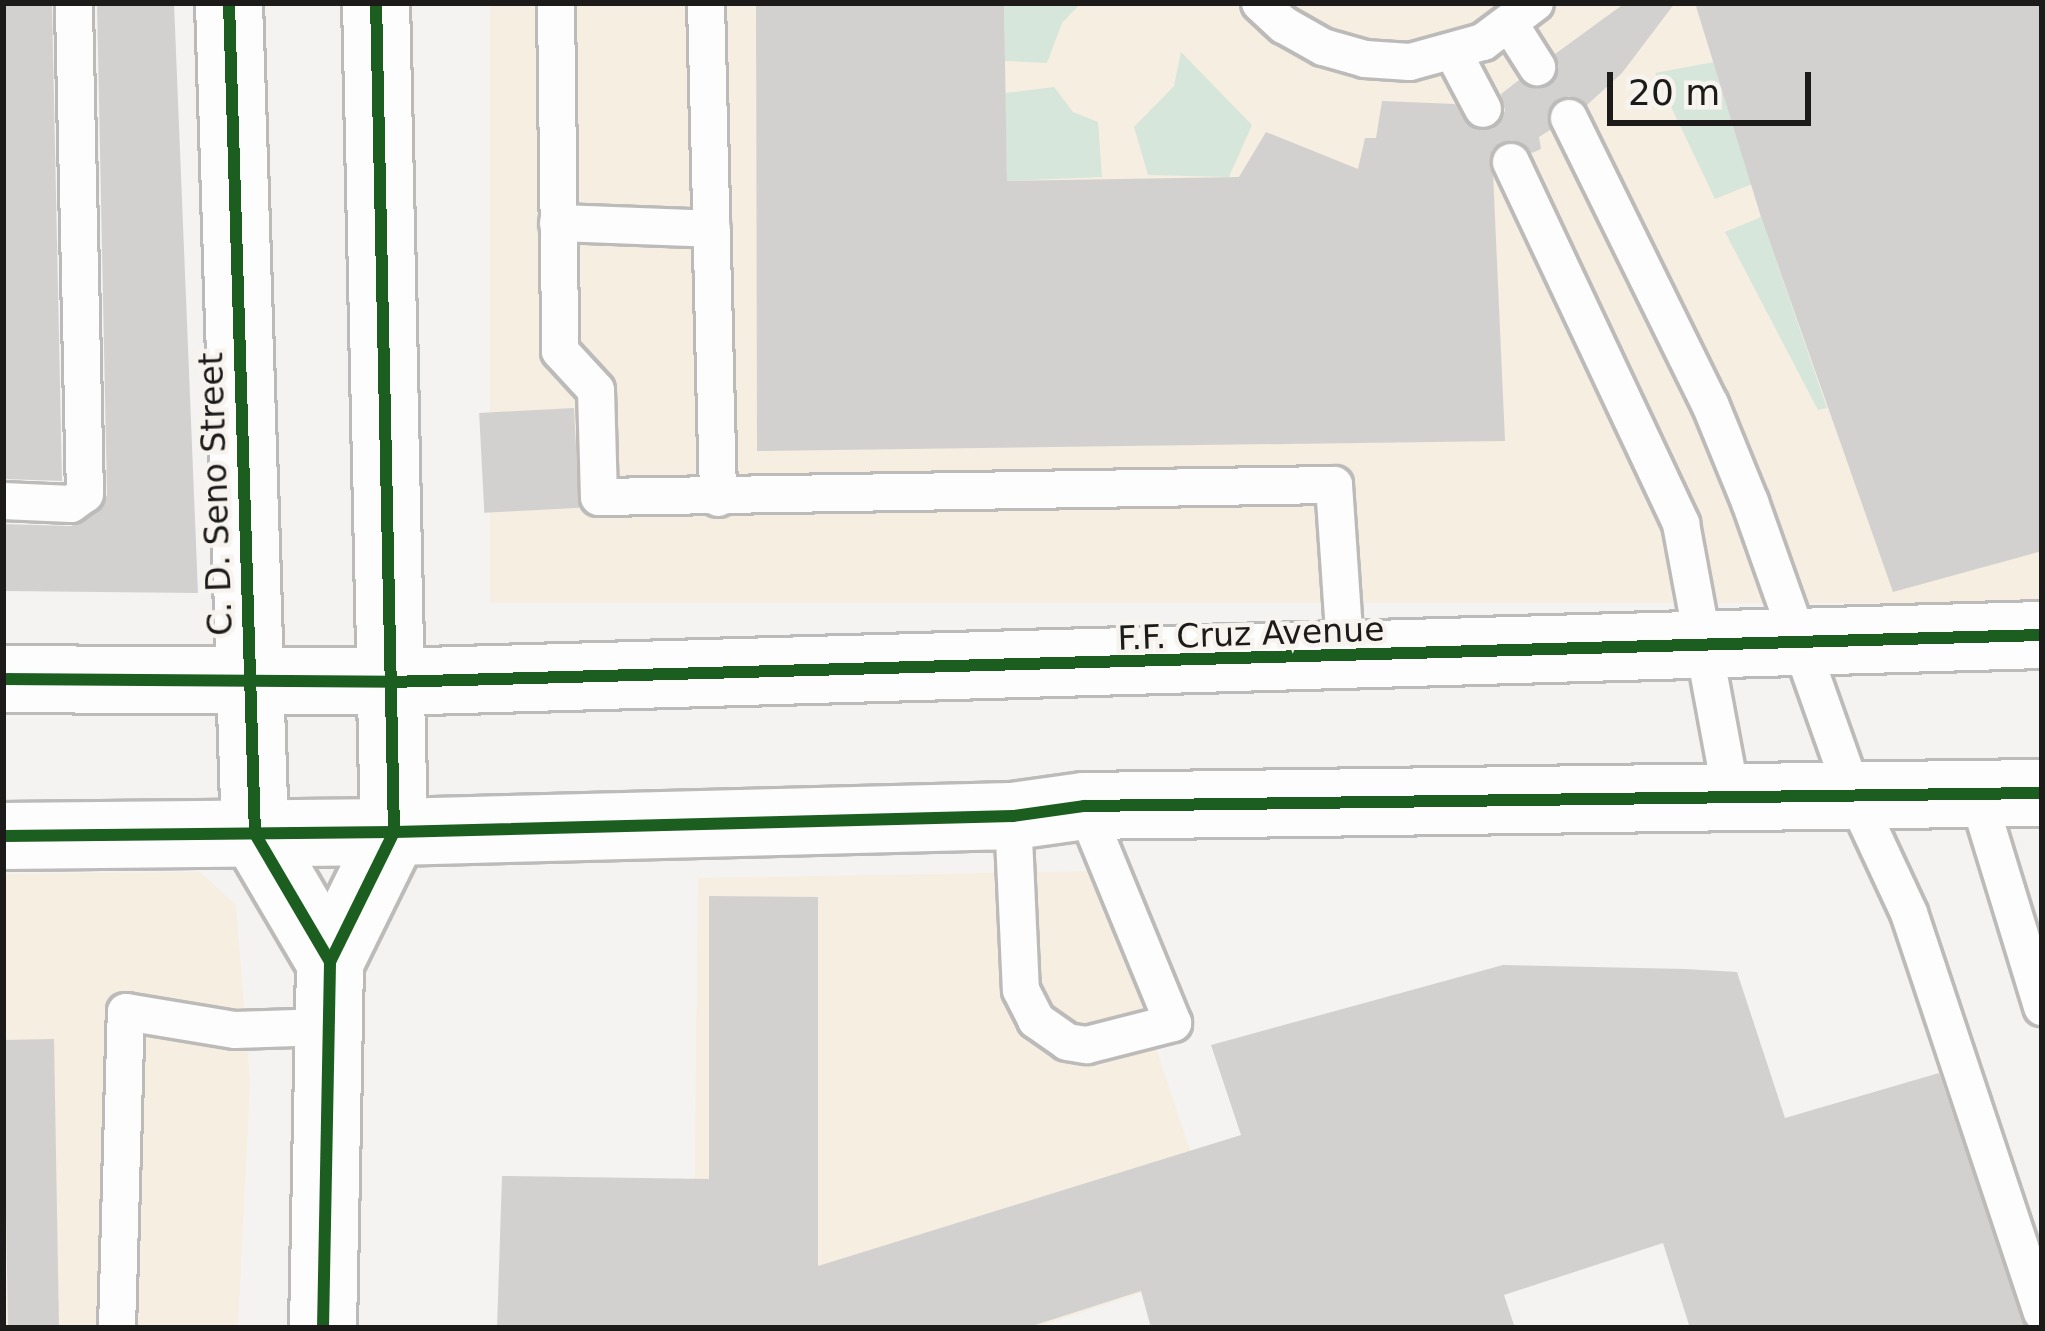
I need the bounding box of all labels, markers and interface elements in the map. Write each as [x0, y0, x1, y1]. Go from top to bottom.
scale bar [1613, 48, 1817, 122]
text: 20 m [1628, 72, 1720, 113]
street label: C. D. Seno Street [191, 352, 241, 636]
street label: F.F. Cruz Avenue [1117, 610, 1385, 658]

